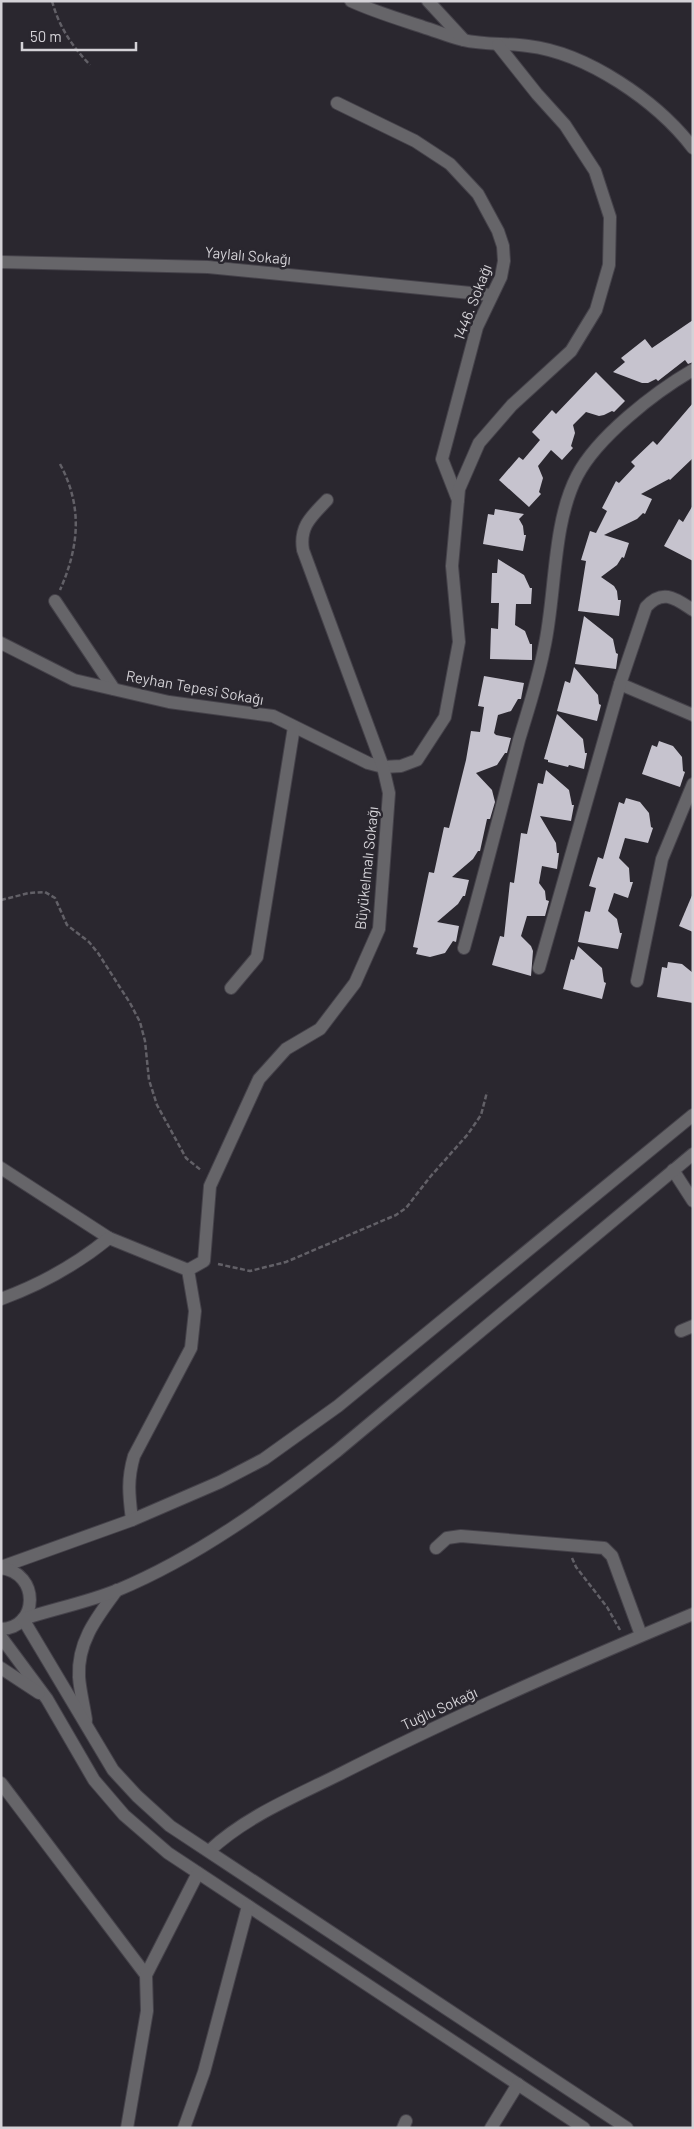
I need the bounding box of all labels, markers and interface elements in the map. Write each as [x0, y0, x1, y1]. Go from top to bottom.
scale bar [22, 20, 136, 52]
text: 50 m [30, 27, 62, 45]
street label: Yaylalı Sokağı [204, 242, 292, 268]
street label: 1446. Sokağı [449, 261, 495, 343]
street label: Reyhan Tepesi Sokağı [125, 666, 265, 708]
street label: Büyükelmalı Sokağı [351, 805, 381, 931]
street label: Tuğlu Sokağı [398, 1683, 480, 1733]

